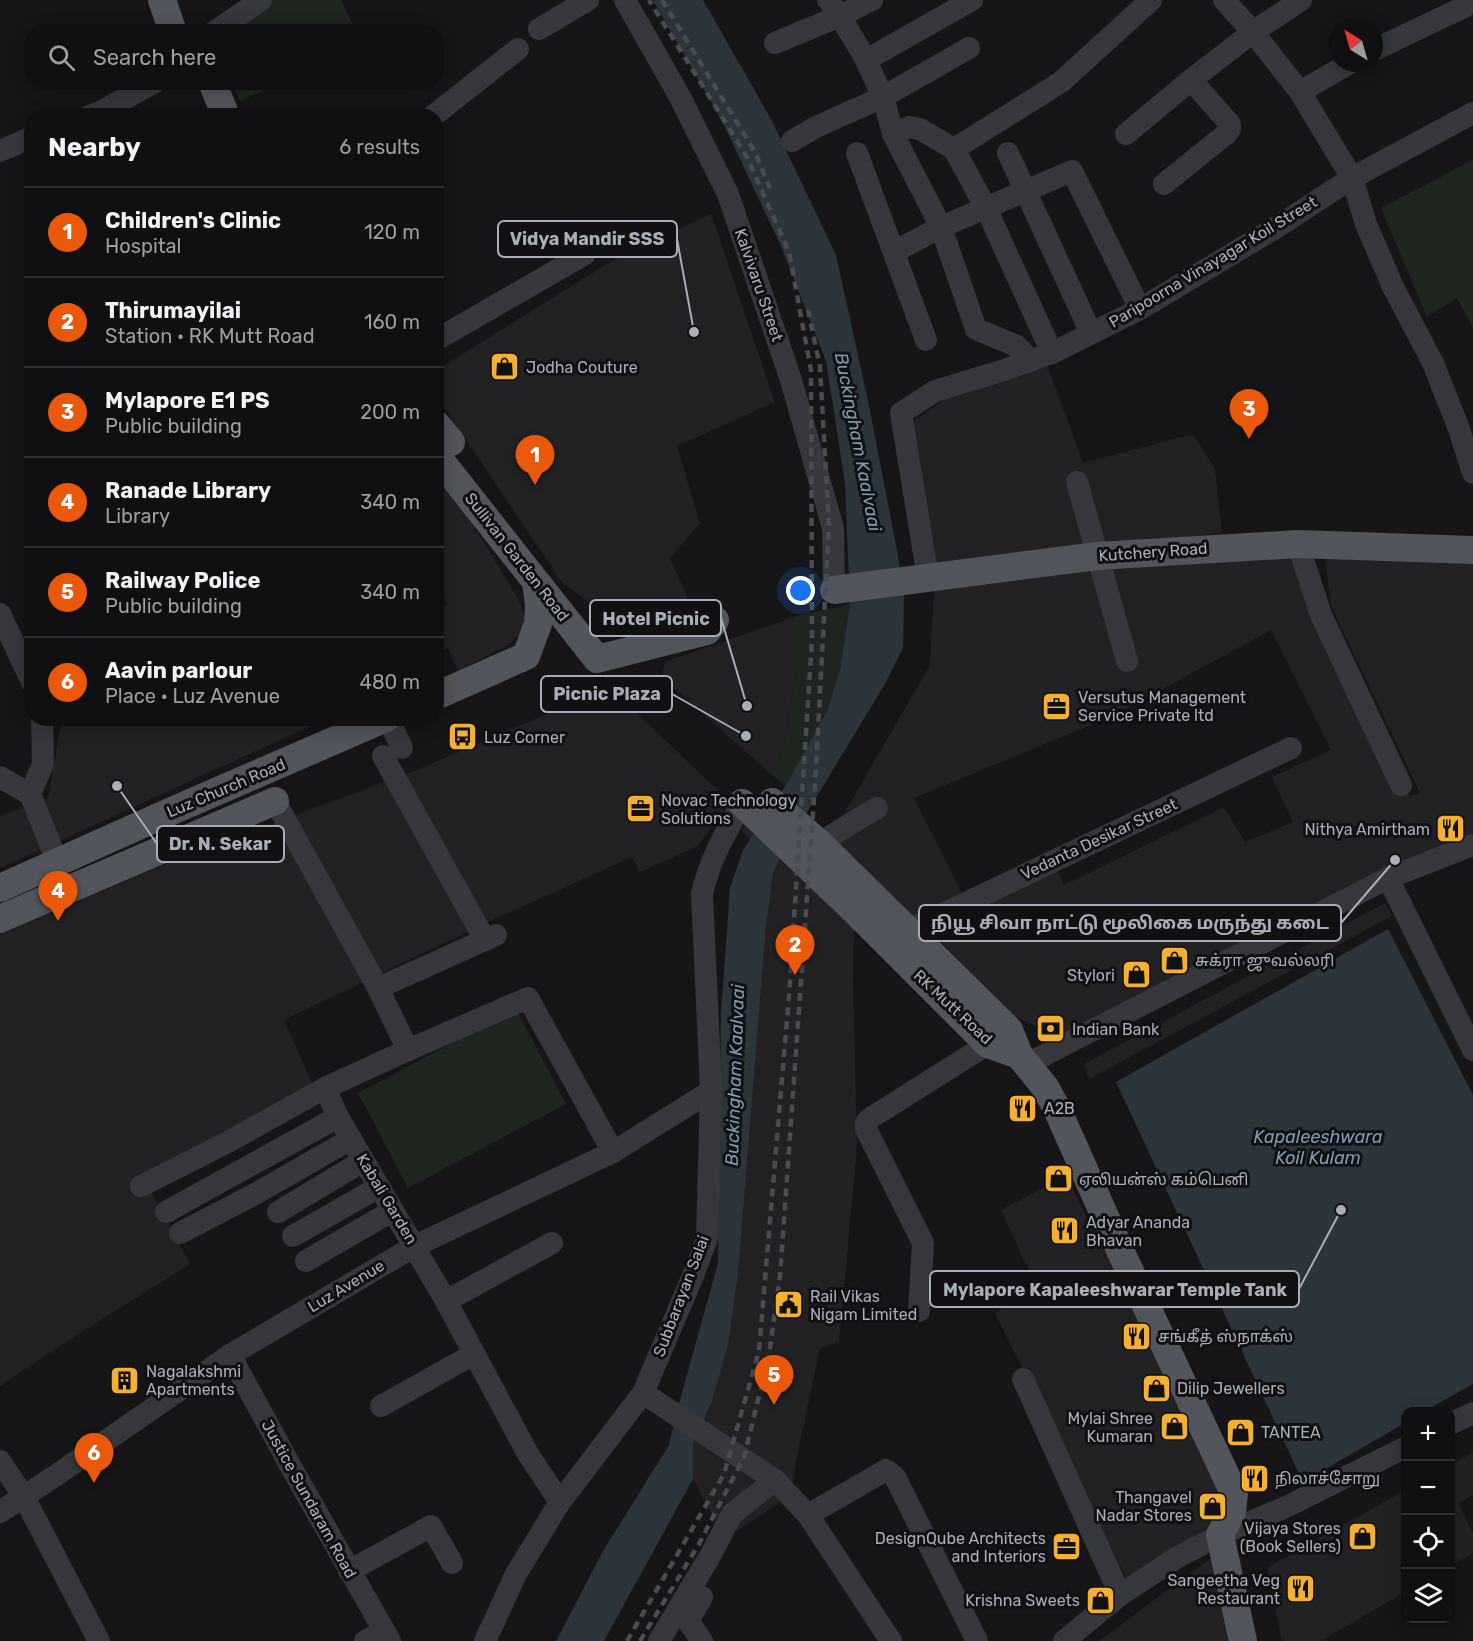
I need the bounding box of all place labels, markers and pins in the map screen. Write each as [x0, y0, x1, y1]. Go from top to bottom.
callout: Vidya Mandir SSS [498, 221, 677, 257]
shop icon: Jodha Couture [489, 351, 521, 383]
place label: Jodha Couture [526, 358, 638, 377]
pin: 3 [1230, 390, 1268, 439]
pin: 1 [516, 436, 554, 485]
callout: Hotel Picnic [590, 600, 721, 636]
callout: Picnic Plaza [541, 676, 672, 712]
place label: Versutus Management Service Private ltd [1078, 688, 1246, 725]
office icon: Versutus Management Service Private ltd [1041, 690, 1073, 722]
bus stop icon: Luz Corner [447, 721, 479, 753]
place label: Luz Corner [484, 728, 565, 747]
place label: Novac Technology Solutions [661, 791, 797, 828]
office icon: Novac Technology Solutions [624, 793, 656, 825]
restaurant icon: Nithya Amirtham [1435, 813, 1467, 845]
place label: Nithya Amirtham [1304, 820, 1430, 839]
callout: Dr. N. Sekar [157, 826, 284, 862]
pin: 4 [38, 872, 78, 921]
callout: நியூ சிவா நாட்டு மூலிகை மருந்து கடை [919, 905, 1341, 941]
pin: 2 [776, 926, 814, 975]
shop icon: சுக்ரா ஜுவல்லரி [1158, 944, 1190, 976]
place label: சுக்ரா ஜுவல்லரி [1195, 951, 1334, 972]
shop icon: Stylori [1120, 959, 1152, 991]
place label: Stylori [1067, 966, 1115, 985]
bank icon: Indian Bank [1035, 1013, 1067, 1045]
place label: Indian Bank [1072, 1020, 1160, 1039]
restaurant icon: A2B [1007, 1092, 1039, 1124]
place label: A2B [1044, 1099, 1075, 1118]
shop icon: ஏலியன்ஸ் கம்பெனி [1042, 1163, 1074, 1195]
place label: ஏலியன்ஸ் கம்பெனி [1079, 1170, 1249, 1189]
place label: Adyar Ananda Bhavan [1086, 1213, 1190, 1250]
restaurant icon: Adyar Ananda Bhavan [1049, 1215, 1081, 1247]
callout: Mylapore Kapaleeshwarar Temple Tank [930, 1271, 1299, 1307]
place label: Rail Vikas Nigam Limited [810, 1287, 917, 1324]
public building icon: Rail Vikas Nigam Limited [773, 1289, 805, 1321]
restaurant icon: சங்கீத் ஸ்நாக்ஸ் [1121, 1320, 1153, 1352]
place label: சங்கீத் ஸ்நாக்ஸ் [1158, 1327, 1293, 1347]
pin: 5 [754, 1356, 794, 1405]
place label: Nagalakshmi Apartments [146, 1362, 241, 1399]
building icon: Nagalakshmi Apartments [109, 1364, 141, 1396]
shop icon: Dilip Jewellers [1140, 1372, 1172, 1404]
place label: Dilip Jewellers [1177, 1379, 1285, 1398]
place label: Mylai Shree Kumaran [1067, 1409, 1153, 1446]
shop icon: Mylai Shree Kumaran [1158, 1411, 1190, 1443]
shop icon: TANTEA [1224, 1416, 1256, 1448]
place label: TANTEA [1261, 1423, 1321, 1442]
pin: 6 [74, 1434, 113, 1483]
restaurant icon: நிலாச்சோறு [1238, 1462, 1270, 1494]
place label: நிலாச்சோறு [1275, 1469, 1380, 1490]
place label: Thangavel Nadar Stores [1096, 1488, 1192, 1525]
shop icon: Thangavel Nadar Stores [1197, 1490, 1229, 1522]
place label: Vijaya Stores (Book Sellers) [1240, 1519, 1341, 1556]
shop icon: Vijaya Stores (Book Sellers) [1346, 1521, 1378, 1553]
place label: DesignQube Architects and Interiors [875, 1529, 1046, 1566]
office icon: DesignQube Architects and Interiors [1051, 1531, 1083, 1563]
place label: Sangeetha Veg Restaurant [1168, 1571, 1280, 1608]
restaurant icon: Sangeetha Veg Restaurant [1285, 1573, 1317, 1605]
shop icon: Krishna Sweets [1085, 1584, 1117, 1616]
place label: Krishna Sweets [965, 1591, 1080, 1610]

